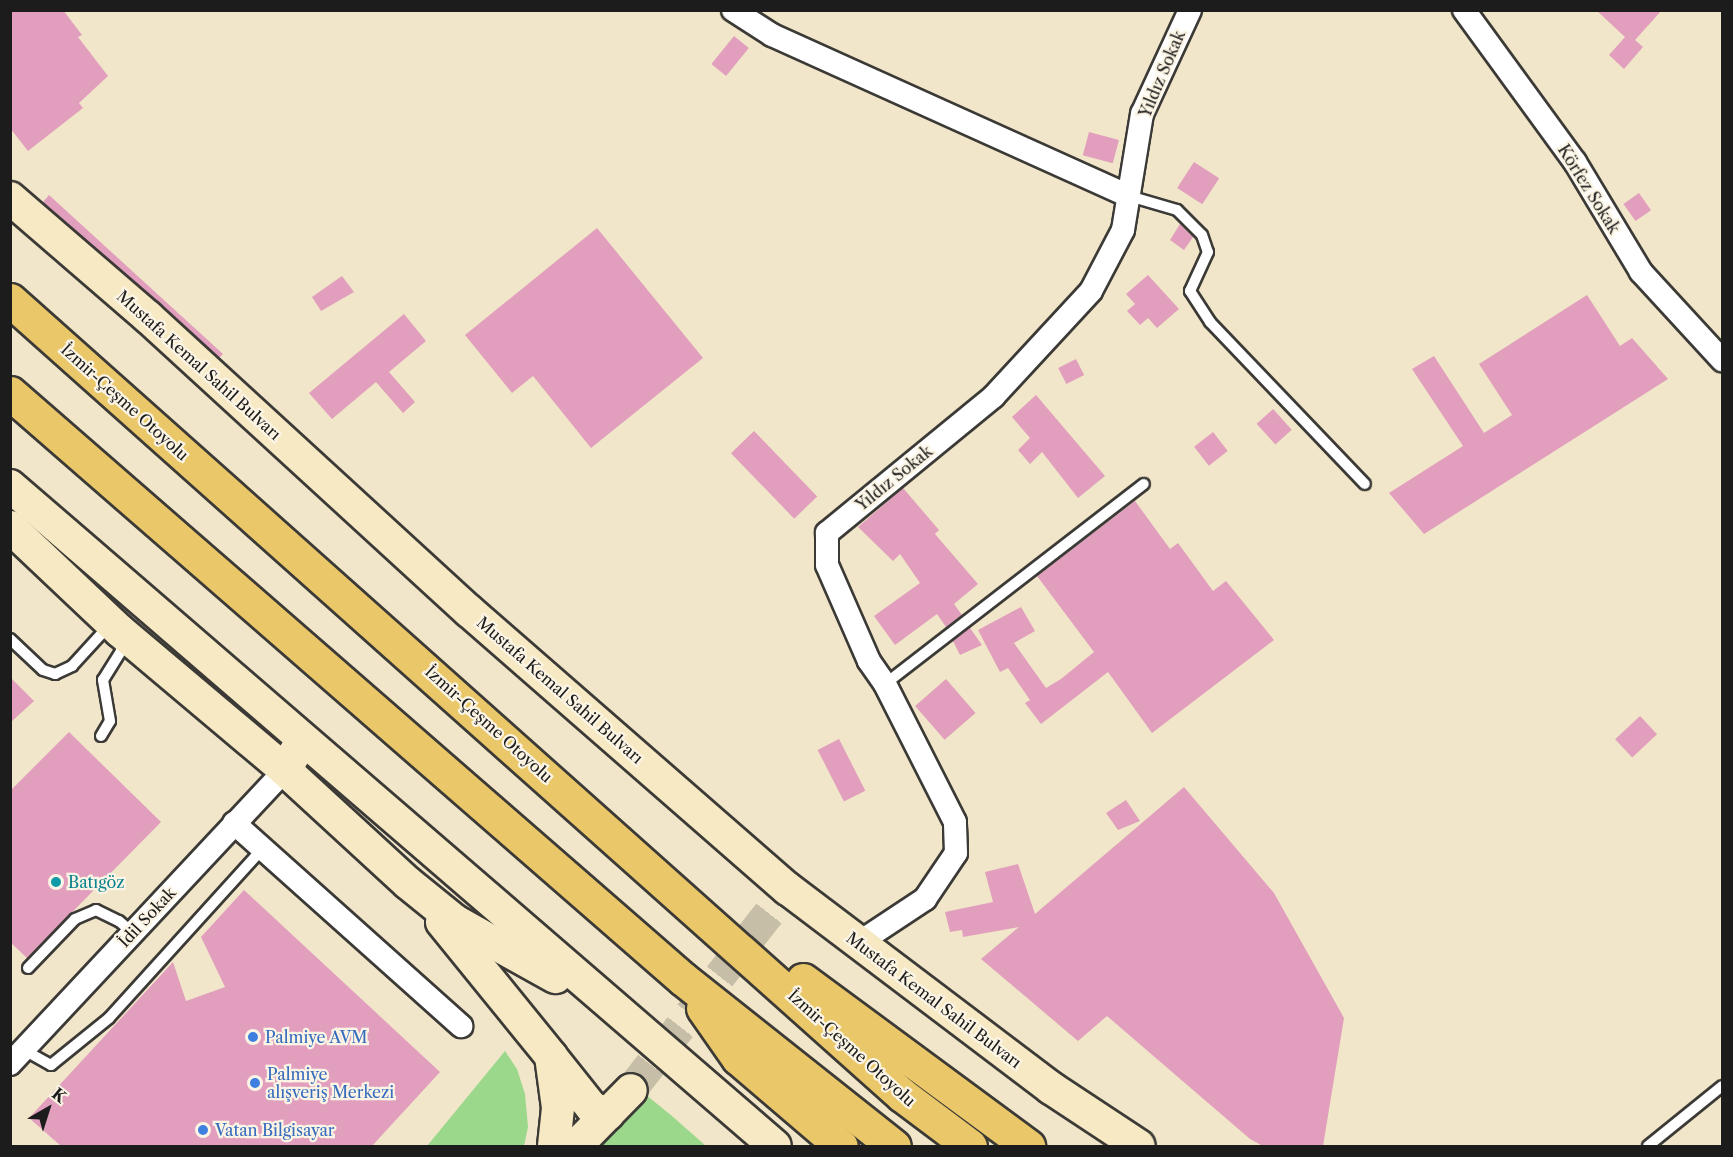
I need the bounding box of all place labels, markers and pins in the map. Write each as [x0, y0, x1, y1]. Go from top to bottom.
place label: Batıgöz [68, 872, 125, 892]
marker: Batıgöz [49, 875, 63, 889]
place label: Palmiye AVM [265, 1027, 368, 1047]
marker: Palmiye AVM [246, 1030, 260, 1044]
place label: Palmiye alışveriş Merkezi [267, 1064, 394, 1102]
marker: Palmiye alışveriş Merkezi [248, 1076, 262, 1090]
place label: Vatan Bilgisayar [215, 1120, 335, 1140]
marker: Vatan Bilgisayar [196, 1123, 210, 1137]

